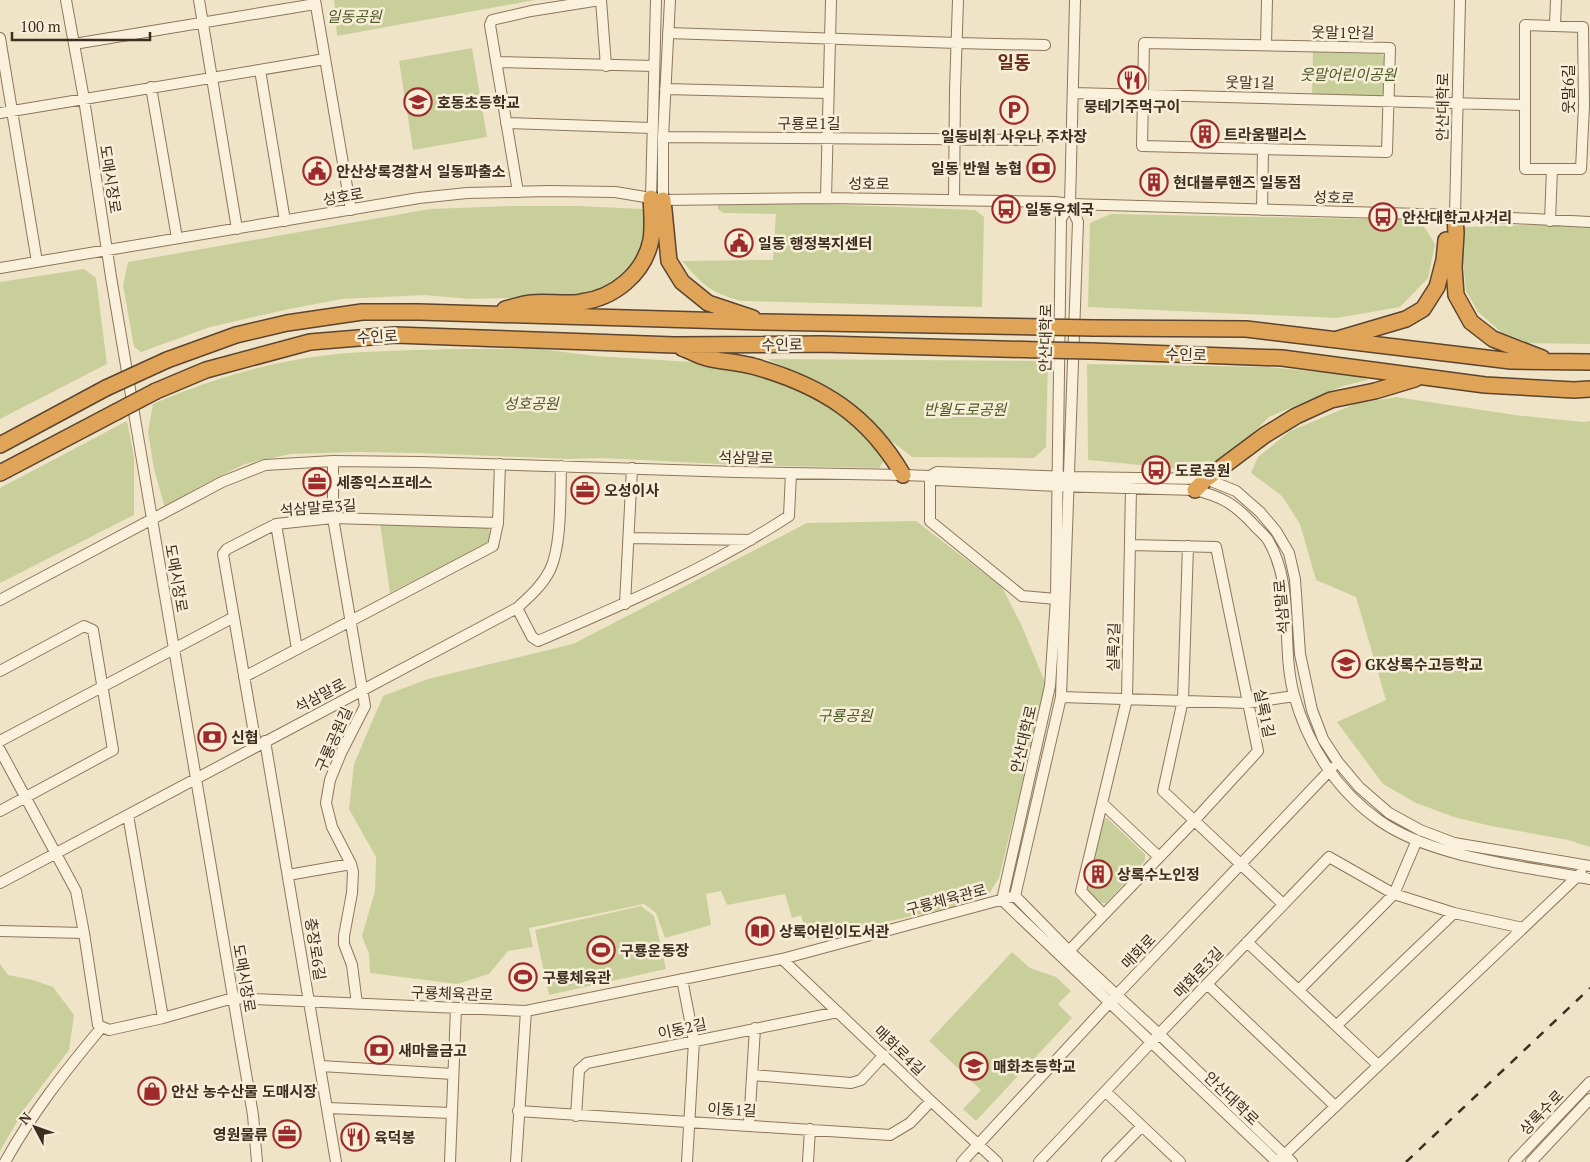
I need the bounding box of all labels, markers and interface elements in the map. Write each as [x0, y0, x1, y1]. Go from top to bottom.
park label: 일동공원 [326, 6, 383, 26]
scale bar [12, 10, 150, 42]
text: 100 m [20, 16, 61, 36]
street label: 웃말1안길 [1311, 21, 1375, 43]
district label: 일동 [997, 50, 1031, 74]
park label: 웃말어린이공원 [1300, 64, 1397, 84]
street label: 웃말6길 [1558, 64, 1578, 114]
restaurant icon: 뭉테기주먹구이 [1117, 65, 1147, 95]
street label: 웃말1길 [1225, 72, 1275, 92]
street label: 안산대학로 [1431, 72, 1453, 142]
school or university icon: 호동초등학교 [403, 87, 433, 117]
place label: 호동초등학교 [437, 92, 520, 112]
parking icon: 일동비취 사우나 주차장 [999, 95, 1029, 125]
place label: 뭉테기주먹구이 [1084, 96, 1180, 116]
street label: 구룡로1길 [777, 113, 841, 133]
building icon: 트라움팰리스 [1190, 119, 1220, 149]
place label: 트라움팰리스 [1224, 124, 1307, 144]
place label: 일동비취 사우나 주차장 [941, 126, 1087, 146]
street label: 도매시장로 [96, 143, 126, 215]
bank icon: 일동 반월 농협 [1026, 153, 1056, 183]
public building icon: 안산상록경찰서 일동파출소 [302, 156, 332, 186]
place label: 일동 반월 농협 [931, 158, 1022, 178]
place label: 안산상록경찰서 일동파출소 [336, 161, 506, 181]
building icon: 현대블루핸즈 일동점 [1139, 167, 1169, 197]
place label: 현대블루핸즈 일동점 [1173, 172, 1301, 192]
street label: 성호로 [848, 173, 890, 193]
street label: 성호로 [321, 183, 365, 209]
street label: 성호로 [1313, 186, 1355, 208]
bus stop icon: 일동우체국 [991, 194, 1021, 224]
place label: 일동우체국 [1025, 199, 1094, 219]
bus stop icon: 안산대학교사거리 [1368, 202, 1398, 232]
place label: 안산대학교사거리 [1402, 207, 1512, 227]
public building icon: 일동 행정복지센터 [724, 228, 754, 258]
place label: 일동 행정복지센터 [758, 233, 872, 253]
street label: 안산대학로 [1034, 303, 1056, 373]
street label: 수인로 [356, 325, 398, 347]
street label: 수인로 [761, 334, 803, 354]
street label: 수인로 [1165, 343, 1207, 365]
park label: 성호공원 [503, 393, 560, 413]
park label: 반월도로공원 [924, 399, 1008, 419]
street label: 석삼말로 [718, 447, 774, 467]
bus stop icon: 도로공원 [1141, 455, 1171, 485]
place label: 도로공원 [1175, 460, 1230, 480]
office icon: 세종익스프레스 [302, 467, 332, 497]
place label: 세종익스프레스 [336, 472, 433, 492]
office icon: 오성이사 [570, 475, 600, 505]
place label: 오성이사 [604, 480, 659, 500]
street label: 석삼말로3길 [279, 494, 357, 520]
street label: 도매시장로 [161, 542, 193, 614]
street label: 석삼말로 [1269, 579, 1293, 635]
street label: 실록2길 [1103, 622, 1123, 672]
school or university icon: GK상록수고등학교 [1331, 649, 1361, 679]
place label: GK상록수고등학교 [1365, 654, 1483, 674]
street label: 석삼말로 [291, 673, 349, 717]
street label: 실록1길 [1250, 687, 1280, 739]
street label: 구룡공원길 [310, 703, 356, 775]
street label: 안산대학로 [1005, 703, 1041, 775]
park label: 구룡공원 [817, 705, 874, 725]
bank icon: 신협 [197, 722, 227, 752]
place label: 신협 [231, 727, 259, 747]
building icon: 상록수노인정 [1083, 859, 1113, 889]
place label: 상록수노인정 [1117, 864, 1200, 884]
street label: 구룡체육관로 [903, 879, 989, 919]
street label: 충장로6길 [301, 916, 331, 982]
library icon: 상록어린이도서관 [745, 916, 775, 946]
place label: 상록어린이도서관 [779, 921, 890, 941]
street label: 매화로 [1116, 929, 1160, 973]
sports icon: 구룡운동장 [586, 935, 616, 965]
place label: 구룡운동장 [620, 940, 689, 960]
street label: 도매시장로 [229, 942, 261, 1014]
street label: 매화로3길 [1169, 942, 1227, 1002]
sports icon: 구룡체육관 [508, 962, 538, 992]
place label: 구룡체육관 [542, 967, 611, 987]
street label: 구룡체육관로 [410, 982, 494, 1004]
street label: 이동2길 [656, 1013, 708, 1043]
street label: 매화로4길 [870, 1021, 930, 1079]
bank icon: 새마을금고 [364, 1035, 394, 1065]
place label: 새마을금고 [398, 1040, 467, 1060]
school or university icon: 매화초등학교 [959, 1051, 989, 1081]
place label: 매화초등학교 [993, 1056, 1076, 1076]
street label: 안산대학로 [1200, 1067, 1264, 1129]
shop icon: 안산 농수산물 도매시장 [137, 1076, 167, 1106]
place label: 안산 농수산물 도매시장 [171, 1081, 317, 1101]
street label: 상록수로 [1515, 1085, 1567, 1139]
street label: 이동1길 [707, 1098, 757, 1120]
north arrow [10, 1102, 60, 1152]
text: N [14, 1108, 36, 1128]
office icon: 영원물류 [272, 1119, 302, 1149]
restaurant icon: 육덕봉 [340, 1122, 370, 1152]
place label: 영원물류 [213, 1124, 268, 1144]
place label: 육덕봉 [374, 1127, 416, 1147]

